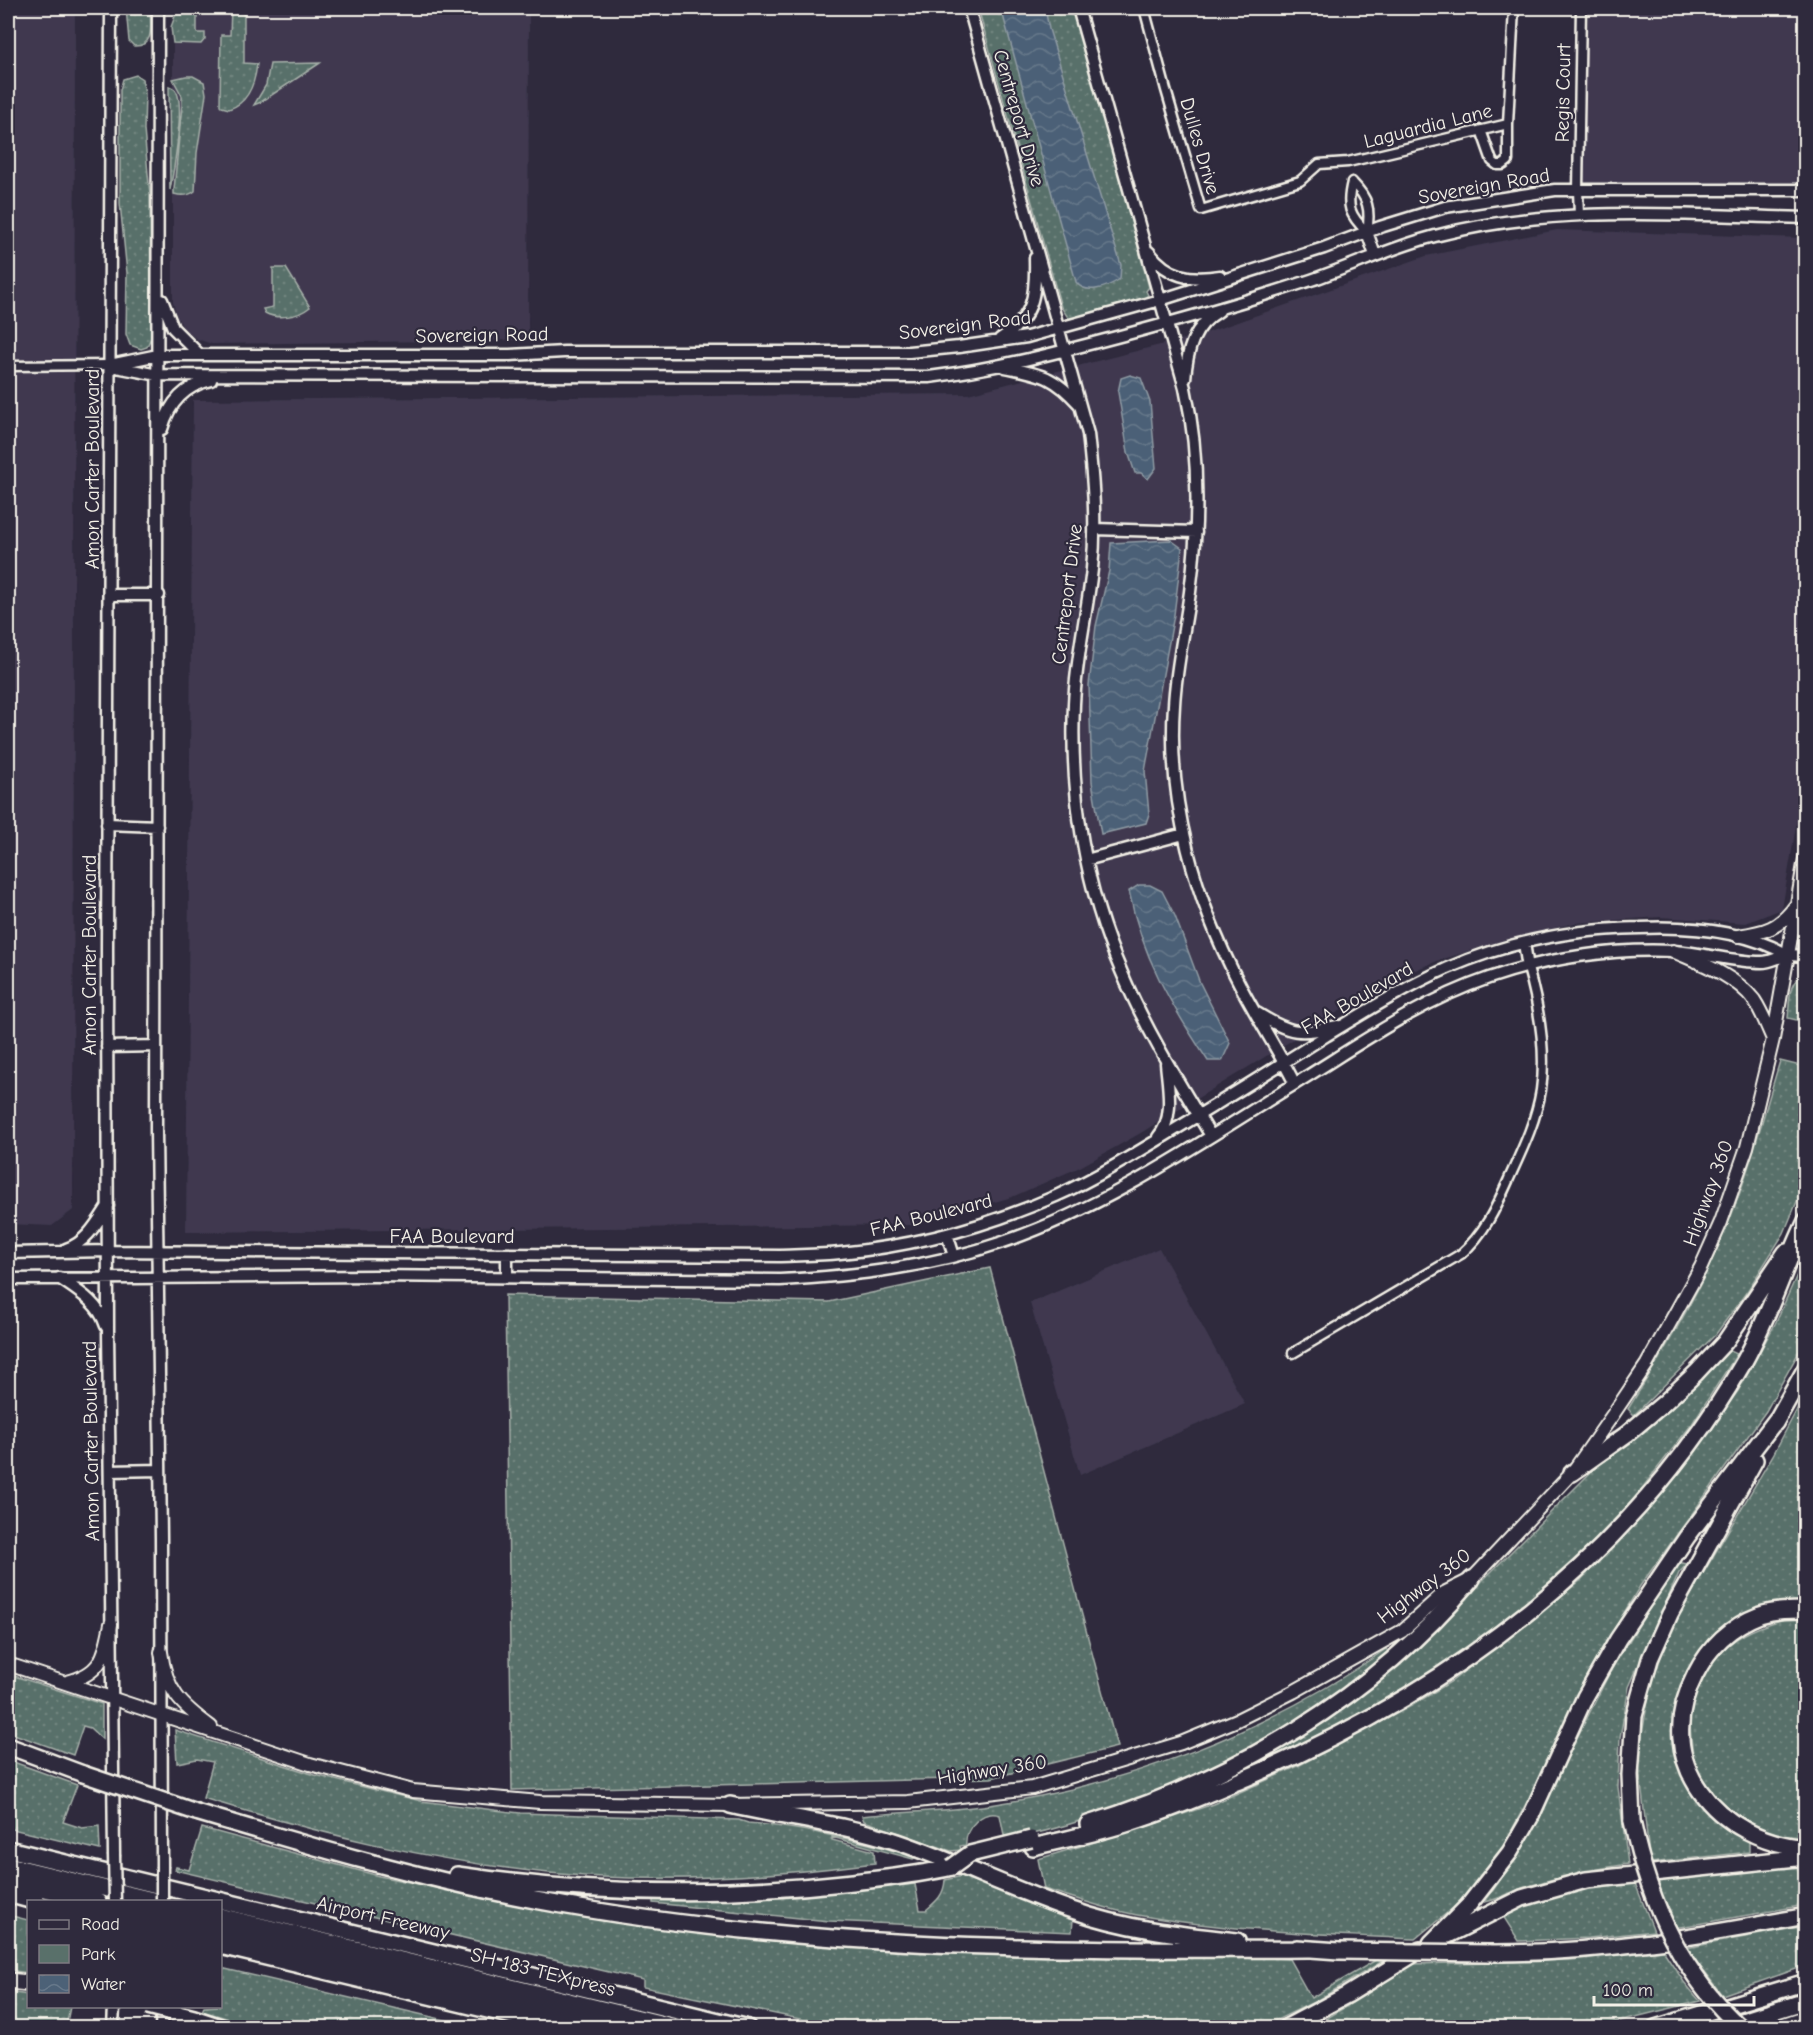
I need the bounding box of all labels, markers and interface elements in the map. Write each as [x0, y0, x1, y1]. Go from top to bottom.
street label: Regis Court [1551, 42, 1575, 142]
street label: Centreport Drive [988, 47, 1050, 189]
street label: Dulles Drive [1175, 95, 1225, 197]
street label: Laguardia Lane [1361, 99, 1495, 153]
street label: Sovereign Road [1416, 163, 1552, 209]
street label: Sovereign Road [898, 305, 1032, 345]
street label: Sovereign Road [415, 322, 549, 348]
street label: Amon Carter Boulevard [81, 369, 104, 569]
street label: Centreport Drive [1047, 522, 1087, 666]
street label: Amon Carter Boulevard [78, 855, 101, 1055]
street label: FAA Boulevard [1297, 957, 1417, 1039]
street label: Highway 360 [1678, 1137, 1738, 1249]
street label: FAA Boulevard [868, 1189, 994, 1241]
street label: FAA Boulevard [389, 1225, 515, 1248]
street label: Amon Carter Boulevard [78, 1341, 104, 1541]
street label: Highway 360 [1373, 1543, 1475, 1629]
street label: Highway 360 [935, 1750, 1049, 1790]
street label: Airport Freeway [314, 1892, 452, 1944]
legend [27, 1900, 222, 2008]
text: Road [81, 1914, 120, 1935]
street label: SH 183 TEXpress [468, 1943, 618, 2001]
text: Park [81, 1944, 116, 1965]
scale bar [1594, 1969, 1754, 2007]
text: Water [81, 1974, 126, 1995]
text: 100 m [1603, 1980, 1653, 2001]

